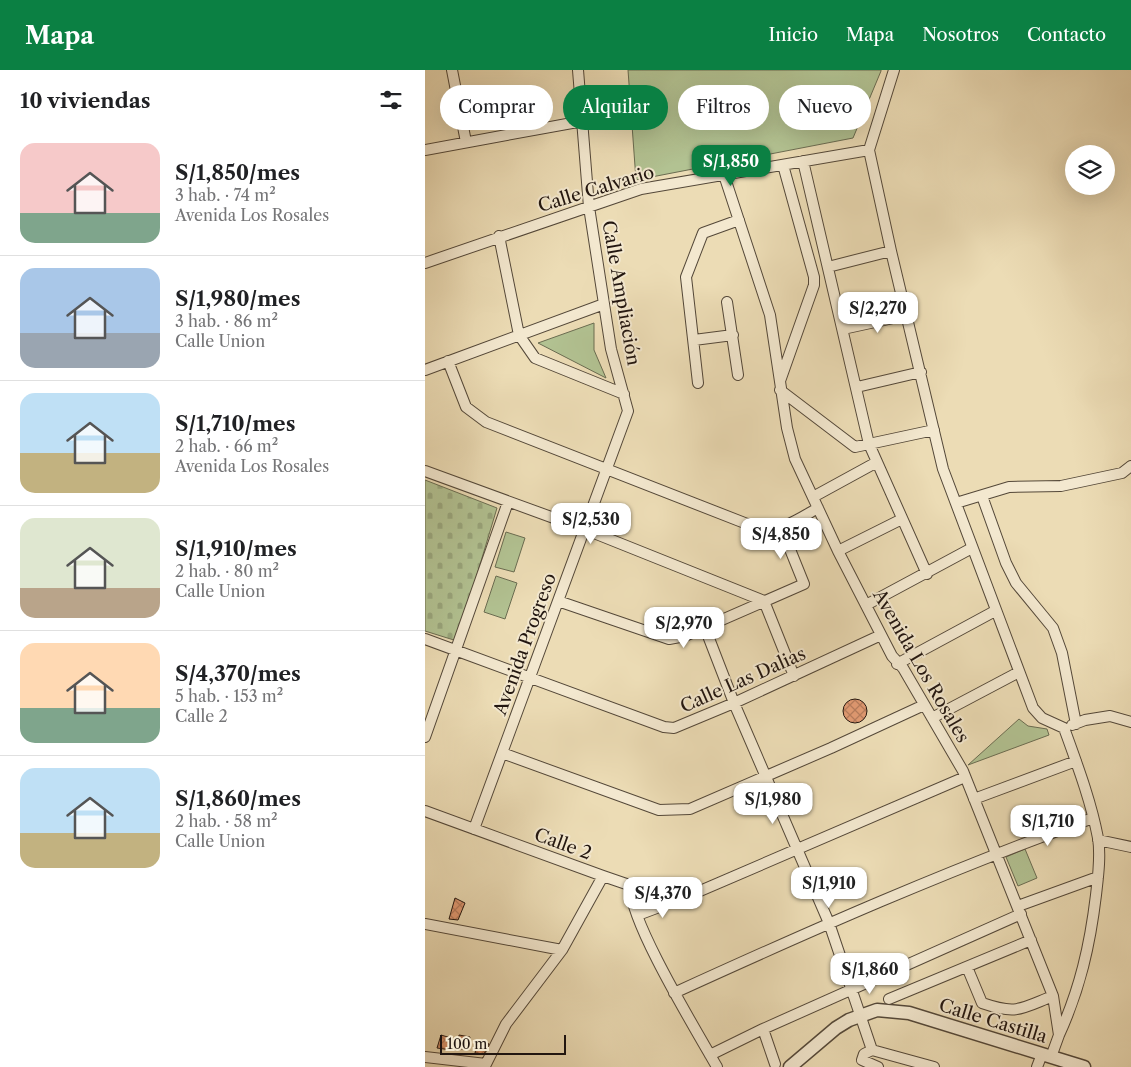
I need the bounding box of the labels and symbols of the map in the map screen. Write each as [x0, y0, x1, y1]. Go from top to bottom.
pin: S/1,850 [685, 144, 777, 187]
street label: Calle Calvario [535, 161, 657, 217]
street label: Calle Ampliación [597, 219, 645, 367]
pin: S/2,270 [832, 292, 924, 334]
pin: S/2,530 [545, 502, 637, 545]
pin: S/4,850 [735, 518, 827, 560]
street label: Avenida Progreso [489, 570, 561, 719]
street label: Avenida Los Rosales [868, 585, 974, 747]
pin: S/2,970 [638, 606, 730, 649]
street label: Calle Las Dalias [677, 642, 809, 718]
pin: S/1,980 [727, 782, 819, 825]
pin: S/1,710 [1002, 804, 1094, 847]
street label: Calle 2 [531, 824, 595, 864]
pin: S/1,910 [783, 866, 875, 909]
pin: S/4,370 [617, 876, 709, 919]
pin: S/1,860 [824, 952, 916, 995]
street label: Calle Castilla [936, 994, 1050, 1048]
scale bar [440, 1032, 566, 1055]

